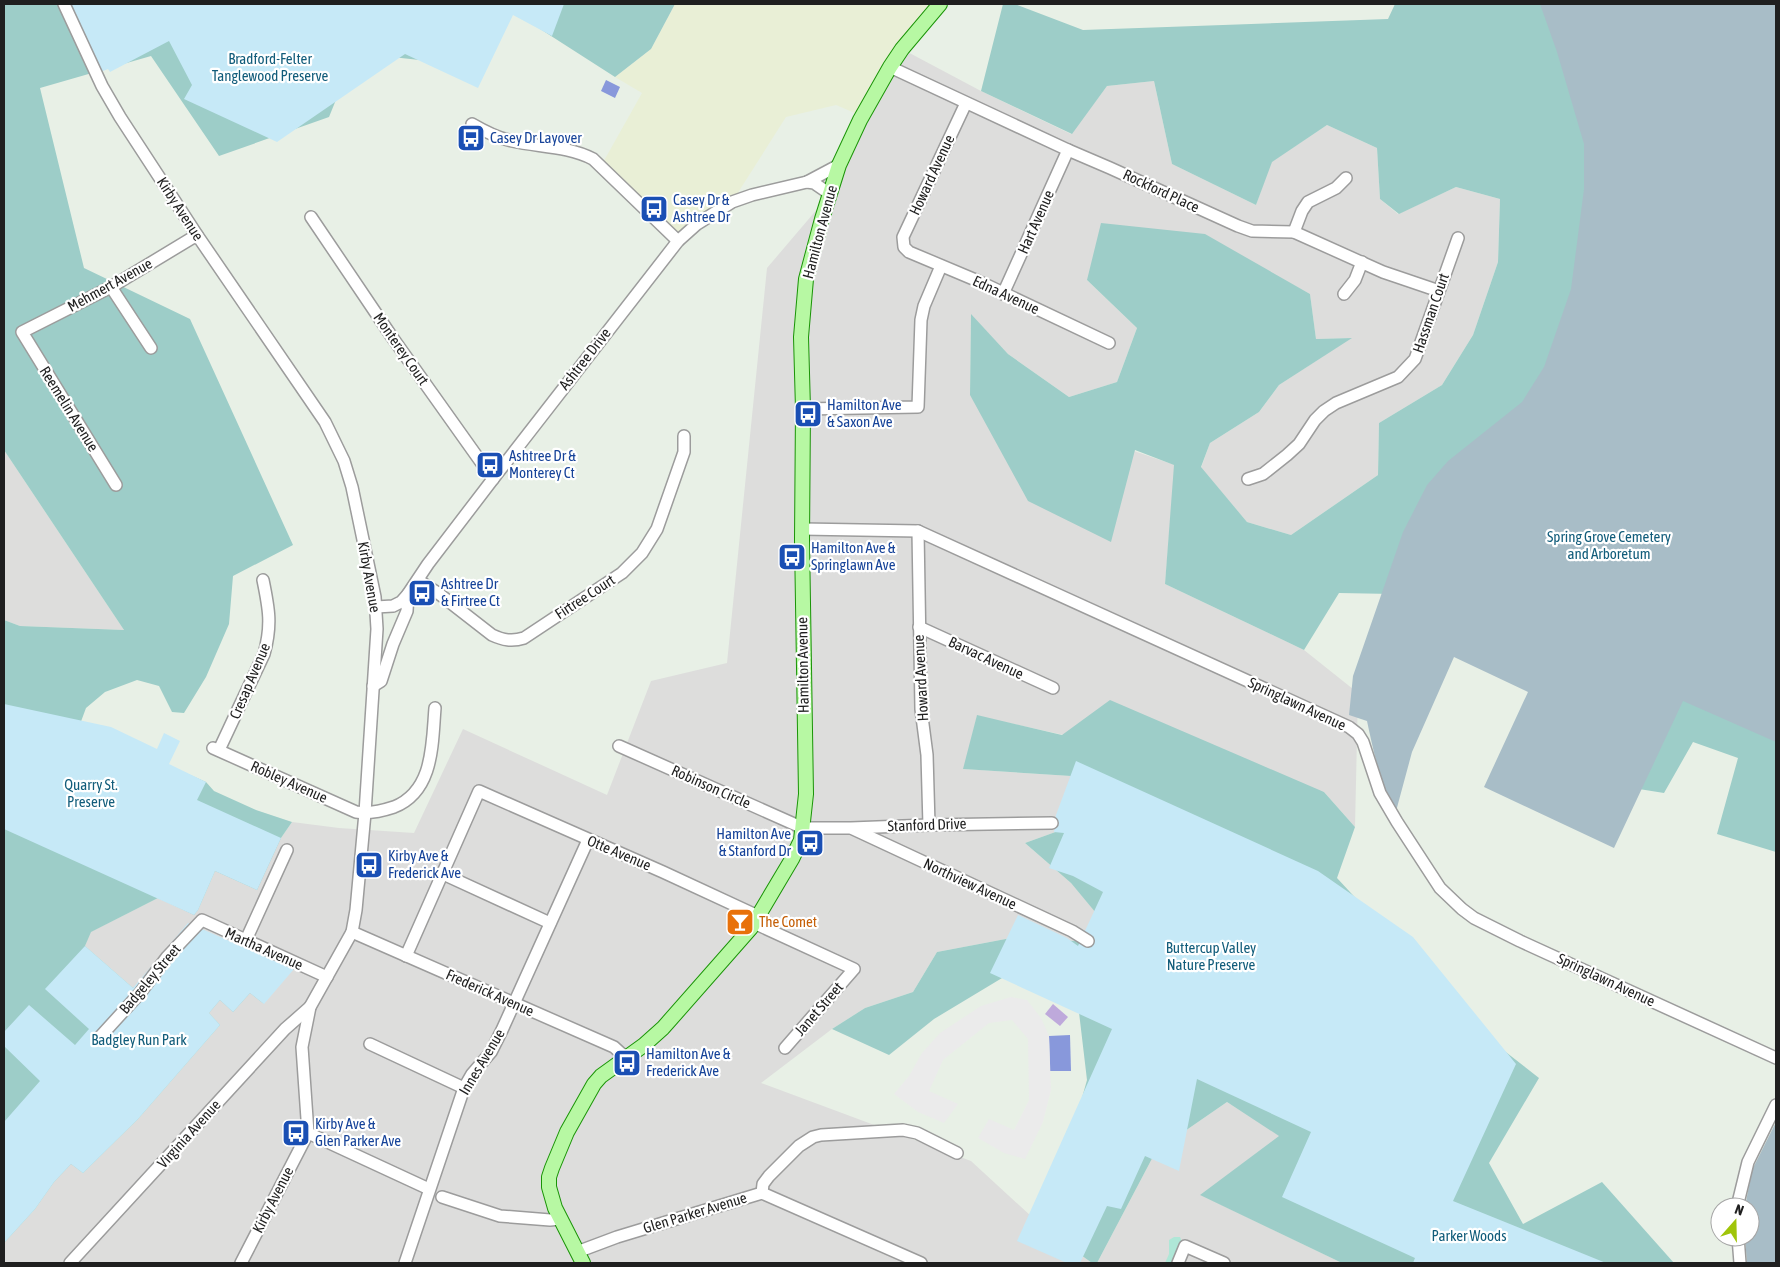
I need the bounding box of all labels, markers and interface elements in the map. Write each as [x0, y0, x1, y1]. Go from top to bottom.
park label: Bradford-Felter Tanglewood Preserve [212, 50, 329, 84]
bus stop icon: Casey Dr Layover [456, 123, 486, 153]
place label: Casey Dr Layover [490, 129, 582, 146]
street label: Howard Avenue [906, 132, 958, 218]
street label: Rockford Place [1120, 165, 1202, 216]
street label: Kirby Avenue [154, 174, 207, 244]
street label: Hamilton Avenue [799, 183, 840, 280]
street label: Hart Avenue [1014, 187, 1057, 256]
place label: Casey Dr & Ashtree Dr [673, 191, 731, 225]
bus stop icon: Casey Dr & Ashtree Dr [639, 194, 669, 224]
street label: Mehmert Avenue [65, 254, 155, 315]
street label: Hassman Court [1409, 271, 1452, 355]
street label: Edna Avenue [970, 272, 1042, 317]
street label: Monterey Court [370, 309, 433, 388]
street label: Ashtree Drive [555, 324, 614, 393]
street label: Reemelin Avenue [37, 363, 102, 454]
place label: Hamilton Ave & Saxon Ave [827, 396, 902, 430]
bus stop icon: Hamilton Ave & Saxon Ave [793, 399, 823, 429]
place label: Ashtree Dr & Monterey Ct [509, 447, 576, 481]
bus stop icon: Ashtree Dr & Monterey Ct [475, 450, 505, 480]
park label: Spring Grove Cemetery and Arboretum [1547, 528, 1671, 562]
place label: Hamilton Ave & Springlawn Ave [811, 539, 896, 573]
street label: Kirby Avenue [355, 540, 384, 614]
bus stop icon: Hamilton Ave & Springlawn Ave [777, 542, 807, 572]
street label: Firtree Court [552, 571, 618, 622]
place label: Ashtree Dr & Firtree Ct [441, 575, 500, 609]
bus stop icon: Ashtree Dr & Firtree Ct [407, 578, 437, 608]
street label: Hamilton Avenue [793, 617, 812, 713]
street label: Barvac Avenue [946, 633, 1027, 682]
street label: Howard Avenue [910, 634, 931, 722]
street label: Cresap Avenue [226, 640, 273, 721]
street label: Springlawn Avenue [1246, 673, 1349, 734]
street label: Robley Avenue [248, 757, 330, 806]
street label: Robinson Circle [669, 762, 754, 812]
park label: Quarry St. Preserve [64, 776, 118, 810]
street label: Stanford Drive [887, 815, 967, 834]
place label: Hamilton Ave & Stanford Dr [716, 825, 792, 859]
bus stop icon: Hamilton Ave & Stanford Dr [795, 828, 825, 858]
street label: Otte Avenue [585, 832, 654, 874]
place label: Kirby Ave & Frederick Ave [388, 847, 461, 881]
bus stop icon: Kirby Ave & Frederick Ave [354, 850, 384, 880]
street label: Northview Avenue [921, 855, 1020, 913]
bar icon: The Comet [725, 907, 755, 937]
place label: The Comet [759, 913, 817, 930]
street label: Martha Avenue [223, 924, 306, 973]
park label: Buttercup Valley Nature Preserve [1166, 939, 1256, 973]
street label: Badgeley Street [116, 940, 184, 1017]
street label: Springlawn Avenue [1555, 949, 1658, 1010]
street label: Frederick Avenue [444, 966, 537, 1020]
street label: Janet Street [791, 979, 846, 1039]
street label: Innes Avenue [455, 1025, 508, 1098]
park label: Badgley Run Park [91, 1031, 187, 1048]
place label: Hamilton Ave & Frederick Ave [646, 1045, 731, 1079]
bus stop icon: Hamilton Ave & Frederick Ave [612, 1048, 642, 1078]
street label: Virginia Avenue [154, 1096, 224, 1171]
place label: Kirby Ave & Glen Parker Ave [315, 1115, 401, 1149]
bus stop icon: Kirby Ave & Glen Parker Ave [281, 1118, 311, 1148]
street label: Kirby Avenue [249, 1164, 297, 1236]
street label: Glen Parker Avenue [641, 1189, 749, 1236]
north arrow [1710, 1197, 1760, 1247]
text: N [1733, 1201, 1746, 1219]
park label: Parker Woods [1432, 1227, 1506, 1244]

